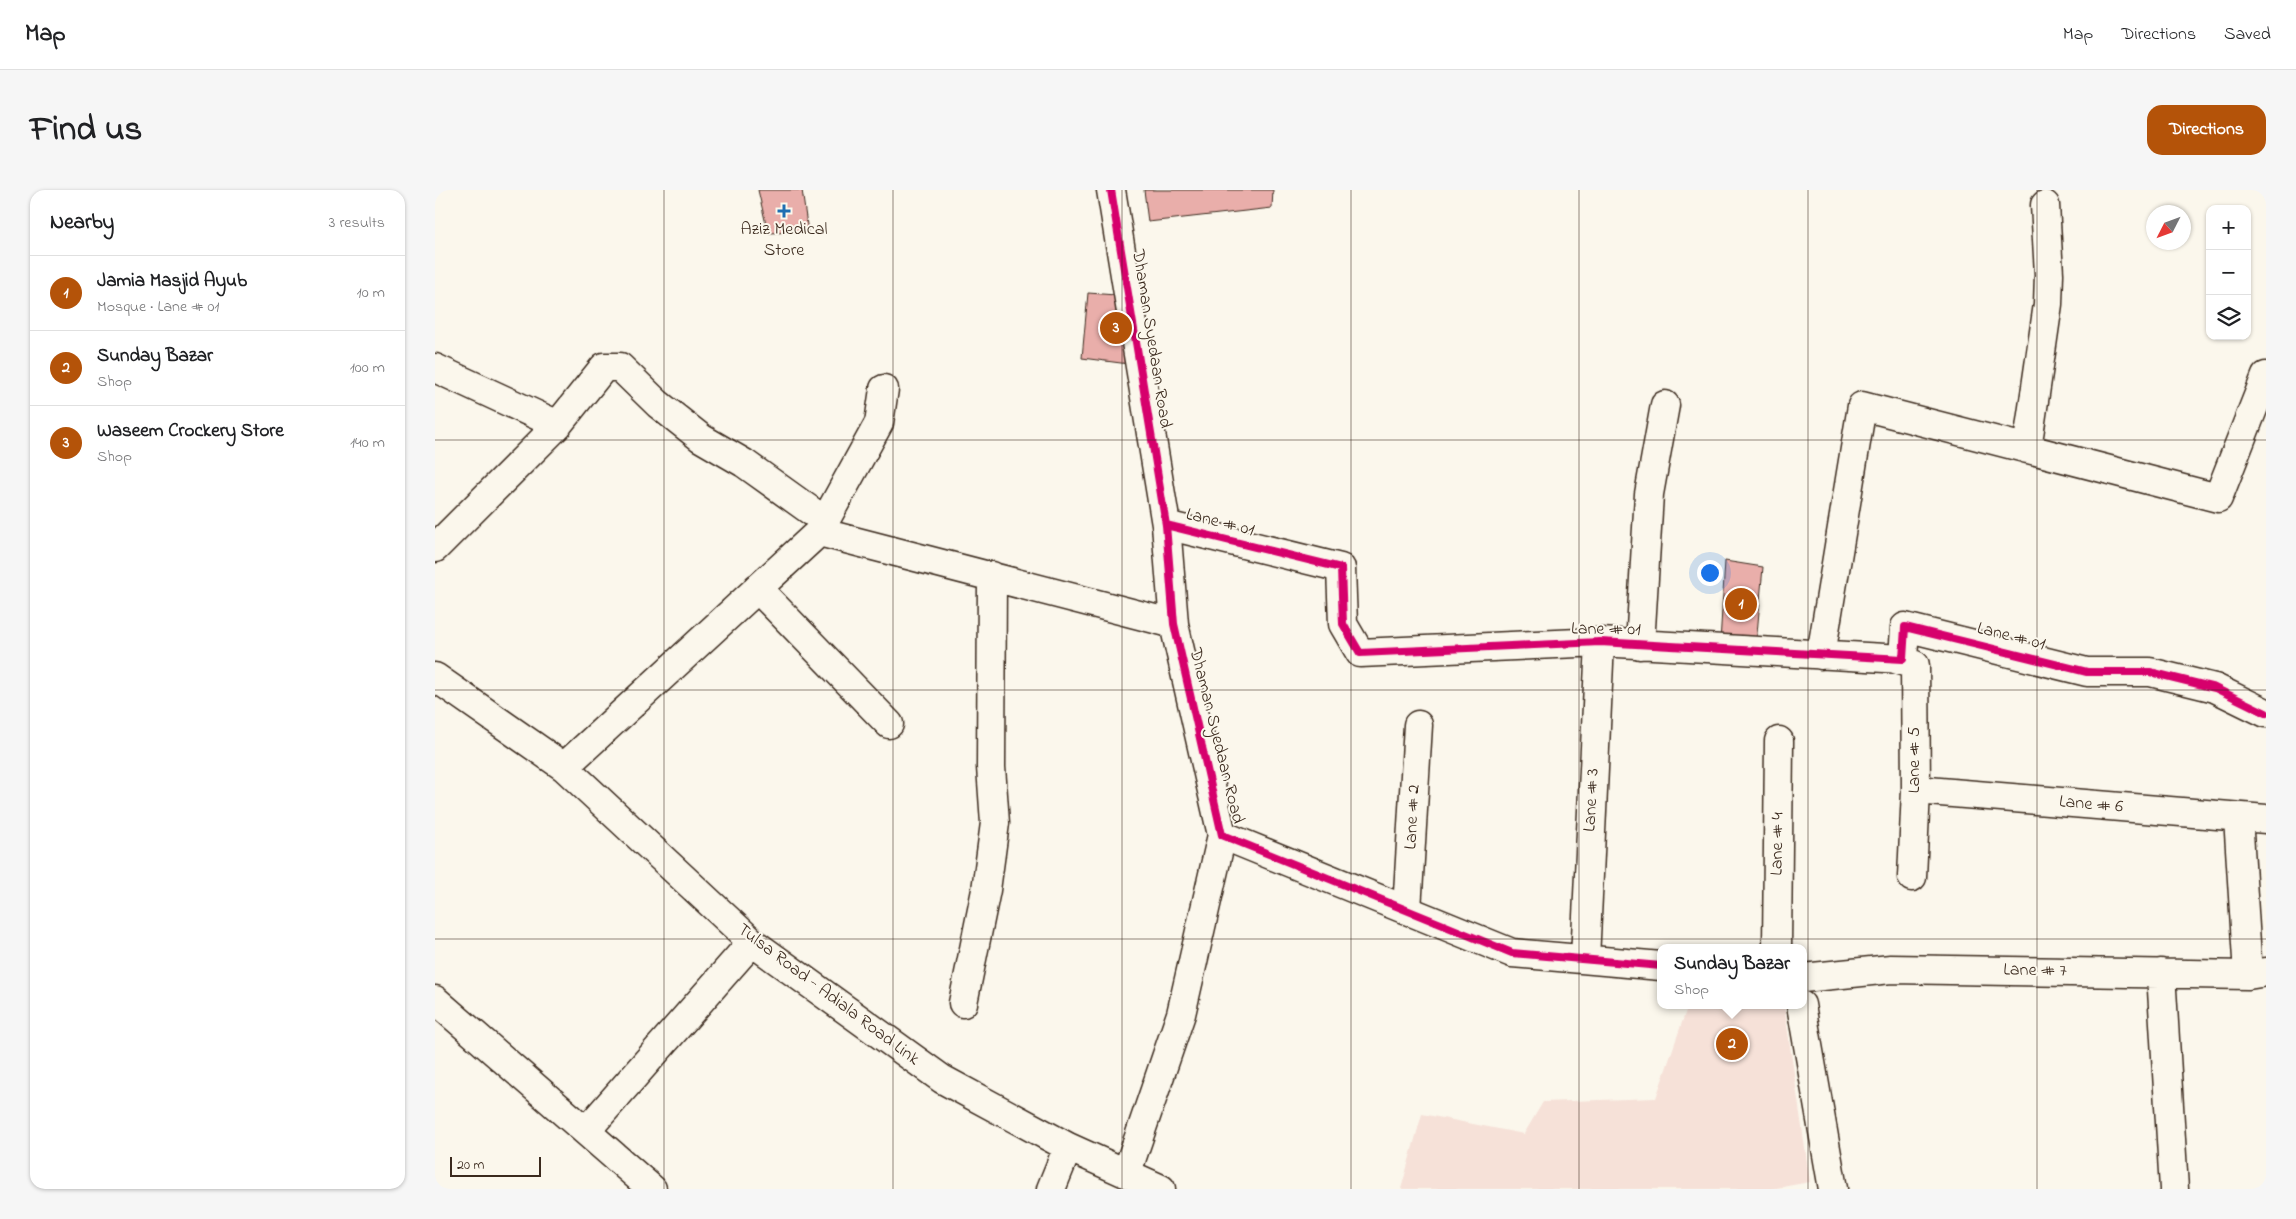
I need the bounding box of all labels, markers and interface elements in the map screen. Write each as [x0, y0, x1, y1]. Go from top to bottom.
text: Map [25, 17, 66, 52]
text: Map [2063, 22, 2093, 48]
text: Directions [2121, 22, 2196, 48]
text: Saved [2224, 22, 2271, 48]
text: Find us [30, 105, 142, 156]
button: Directions [2147, 105, 2266, 155]
marker: Aziz Medical Store [778, 205, 790, 217]
north arrow [2146, 205, 2191, 250]
map controls [2206, 205, 2251, 340]
button: + [2206, 205, 2251, 250]
text: Nearby [50, 208, 114, 238]
text: 3 results [329, 211, 385, 235]
place label: Aziz Medical Store [741, 217, 828, 264]
street label: Dhaman Syedaan Road [1124, 247, 1178, 430]
button: − [2206, 250, 2251, 295]
text: Jamia Masjid Ayub [97, 268, 247, 295]
text: 1 [63, 281, 69, 305]
text: 10 m [357, 281, 385, 305]
text: Mosque · Lane # 01 [97, 295, 219, 319]
button: layers [2206, 295, 2251, 340]
pin: 3 [1100, 309, 1132, 347]
text: Sunday Bazar [97, 343, 213, 370]
text: 2 [62, 356, 70, 380]
text: 100 m [350, 356, 385, 380]
text: Shop [97, 370, 132, 394]
text: Waseem Crockery Store [97, 418, 284, 445]
text: 3 [63, 431, 69, 455]
text: 140 m [350, 431, 385, 455]
text: Shop [97, 445, 132, 469]
street label: Lane # 01 [1183, 502, 1257, 544]
your location [1697, 560, 1723, 586]
pin: 1 [1725, 585, 1757, 623]
street label: Lane # 01 [1571, 616, 1641, 644]
street label: Lane # 01 [1974, 616, 2048, 658]
street label: Dhaman Syedaan Road [1181, 644, 1250, 827]
street label: Lane # 5 [1902, 727, 1928, 793]
street label: Lane # 3 [1577, 768, 1607, 832]
street label: Lane # 2 [1398, 784, 1428, 850]
street label: Lane # 6 [2058, 789, 2124, 821]
street label: Lane # 4 [1764, 811, 1792, 876]
street label: Tulsa Road - Adiala Road Link [731, 918, 925, 1072]
popup [1657, 944, 1807, 1009]
text: Sunday Bazar [1674, 951, 1790, 978]
street label: Lane # 7 [2003, 957, 2068, 985]
text: Shop [1674, 978, 1709, 1002]
pin: 2 [1716, 1025, 1748, 1063]
scale bar [450, 1154, 541, 1177]
text: 20 m [457, 1155, 484, 1176]

